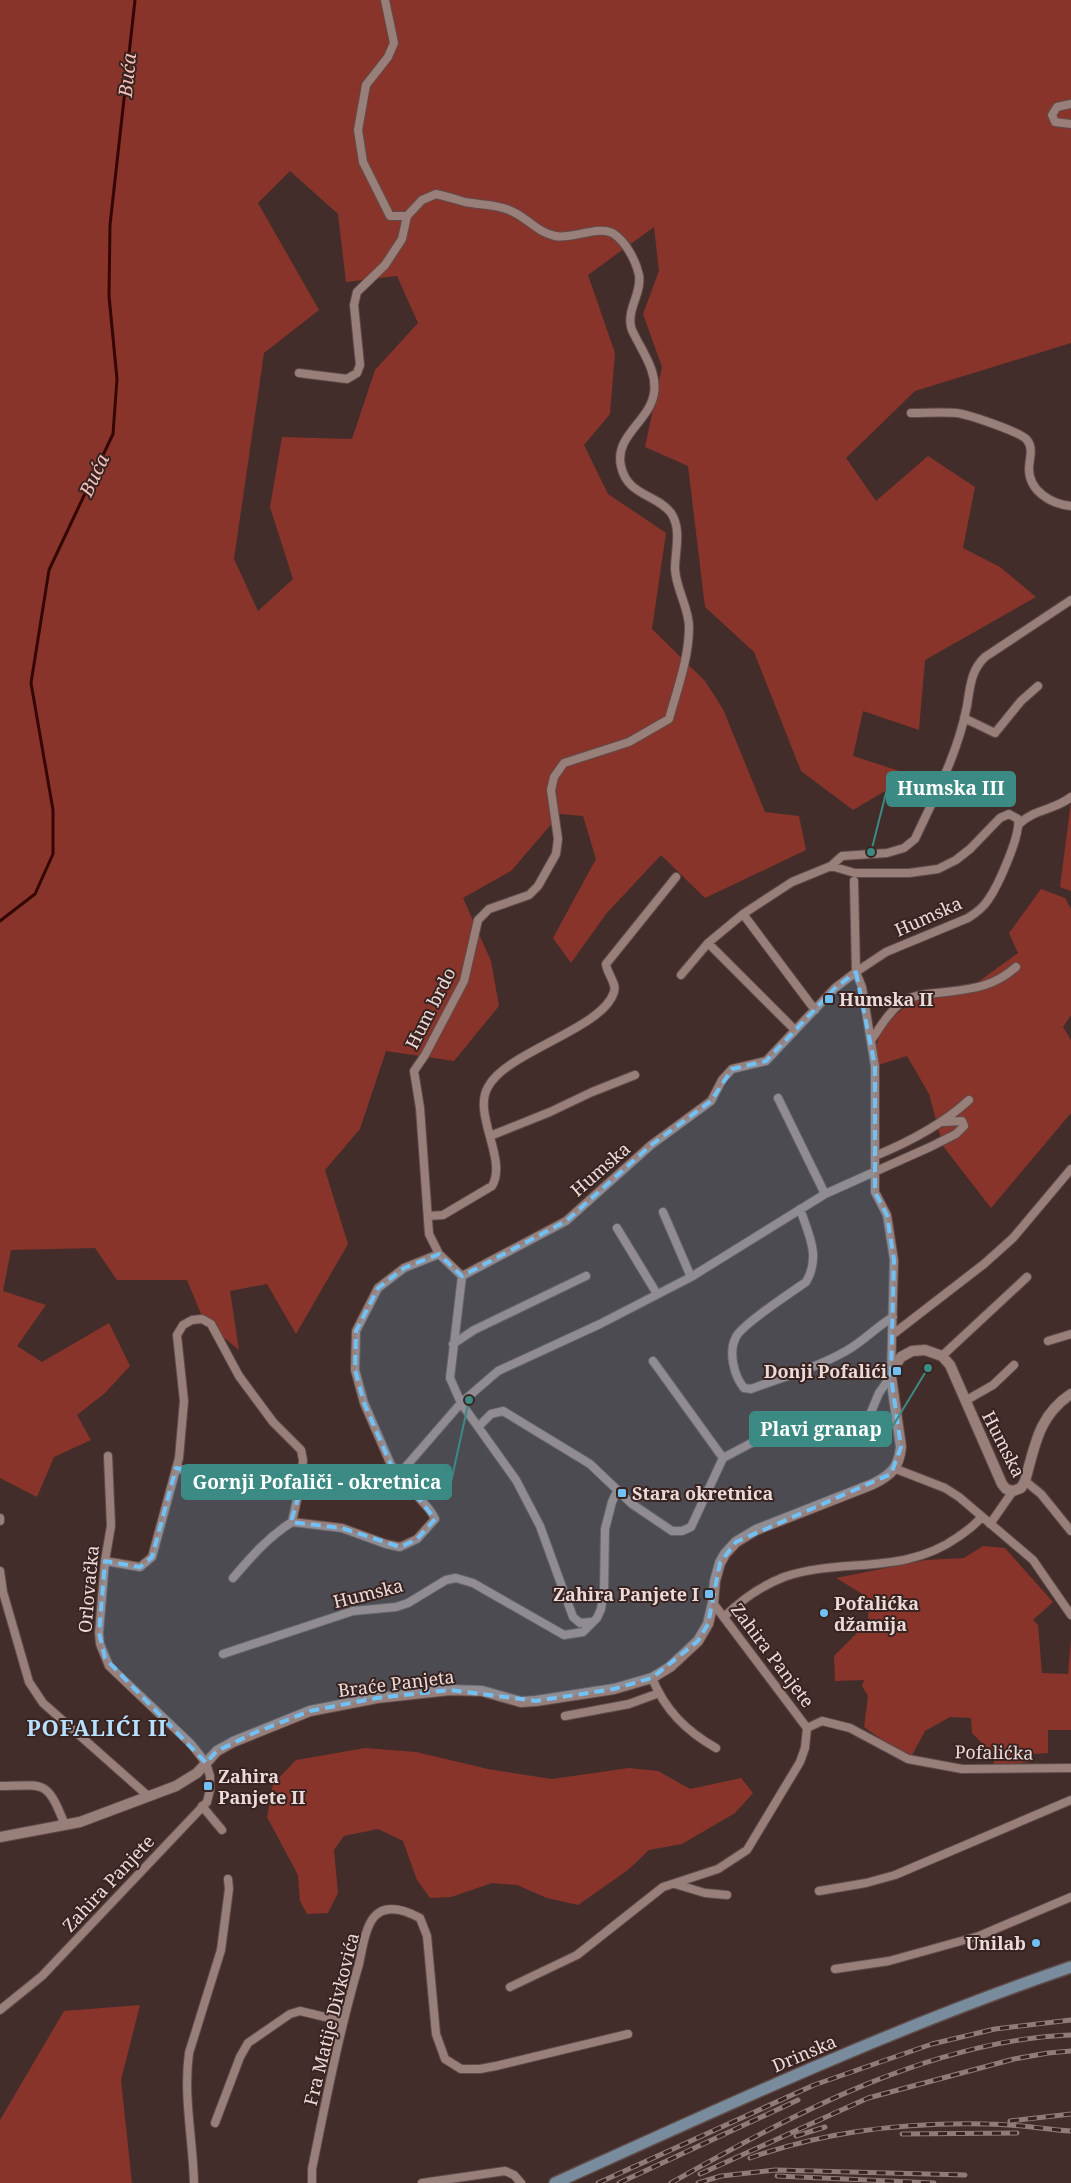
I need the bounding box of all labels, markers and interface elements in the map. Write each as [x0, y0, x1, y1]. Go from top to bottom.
water label: Buća [112, 52, 142, 99]
water label: Buća [72, 450, 115, 501]
callout: Humska III [887, 772, 1015, 806]
text: Humska III [897, 775, 1005, 801]
street label: Humska [890, 890, 966, 942]
street label: Hum brdo [399, 963, 461, 1053]
place label: Humska II [839, 987, 934, 1011]
marker: Humska II [823, 993, 835, 1005]
street label: Humska [565, 1136, 635, 1202]
place label: Donji Pofalići [764, 1359, 888, 1383]
marker: Donji Pofalići [891, 1365, 903, 1377]
street label: Humska [977, 1407, 1031, 1481]
callout: Plavi granap [750, 1412, 891, 1446]
text: Plavi granap [760, 1416, 882, 1442]
callout: Gornji Pofaliči - okretnica [182, 1465, 451, 1499]
text: Gornji Pofaliči - okretnica [193, 1469, 441, 1495]
place label: Stara okretnica [632, 1481, 773, 1505]
marker: Stara okretnica [616, 1487, 628, 1499]
street label: Orlovačka [72, 1544, 104, 1634]
street label: Humska [330, 1573, 406, 1613]
place label: Zahira Panjete I [553, 1582, 699, 1606]
marker: Zahira Panjete I [703, 1588, 715, 1600]
place label: Pofalićka džamija [834, 1591, 919, 1636]
street label: Zahira Panjete [726, 1598, 820, 1712]
marker: Pofalićka džamija [818, 1607, 830, 1619]
street label: Braće Panjeta [336, 1664, 456, 1702]
district label: POFALIĆI II [26, 1712, 168, 1742]
street label: Pofalićka [954, 1739, 1034, 1765]
place label: Zahira Panjete II [218, 1764, 306, 1809]
marker: Zahira Panjete II [202, 1780, 214, 1792]
street label: Zahira Panjete [57, 1829, 159, 1937]
street label: Fra Matije Divkovića [298, 1930, 364, 2108]
place label: Unilab [965, 1931, 1026, 1955]
marker: Unilab [1030, 1937, 1042, 1949]
street label: Drinska [768, 2029, 840, 2077]

